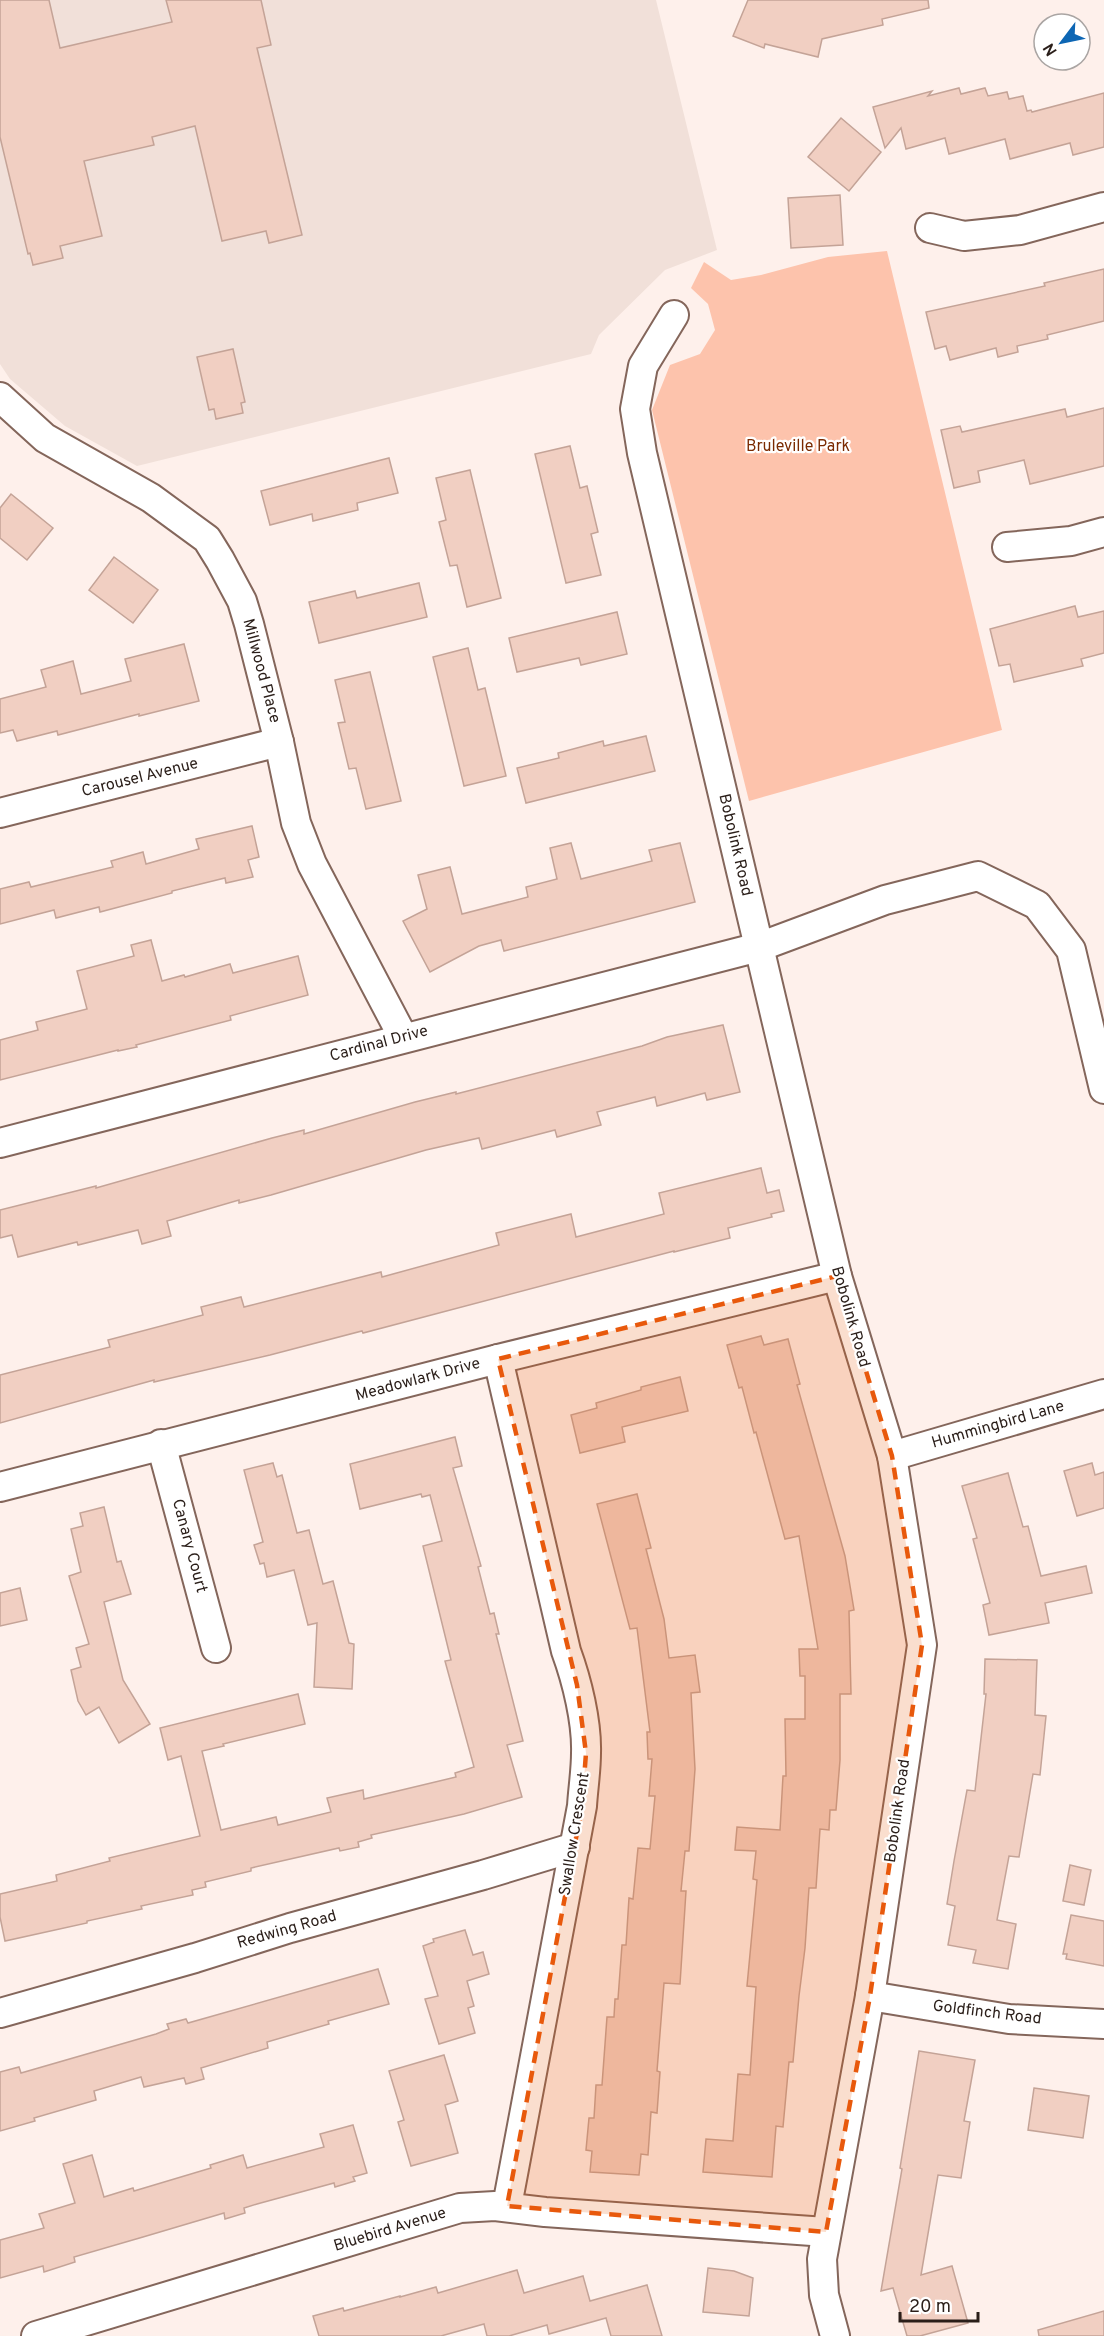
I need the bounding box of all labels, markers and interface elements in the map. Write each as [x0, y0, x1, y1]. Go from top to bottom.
north arrow [1032, 12, 1092, 72]
text: N [1039, 39, 1063, 59]
park label: Bruleville Park [746, 437, 850, 457]
street label: Millwood Place [237, 617, 285, 725]
street label: Carousel Avenue [80, 754, 200, 802]
street label: Bobolink Road [714, 792, 756, 898]
street label: Cardinal Drive [328, 1021, 430, 1067]
street label: Bobolink Road [826, 1264, 874, 1370]
street label: Meadowlark Drive [353, 1354, 483, 1406]
street label: Hummingbird Lane [929, 1397, 1067, 1453]
street label: Canary Court [167, 1497, 211, 1595]
street label: Bobolink Road [881, 1758, 915, 1864]
street label: Swallow Crescent [555, 1771, 595, 1897]
street label: Redwing Road [235, 1906, 339, 1954]
street label: Goldfinch Road [931, 1996, 1043, 2030]
street label: Bluebird Avenue [331, 2203, 449, 2257]
scale bar [900, 2285, 978, 2323]
text: 20 m [909, 2296, 951, 2319]

